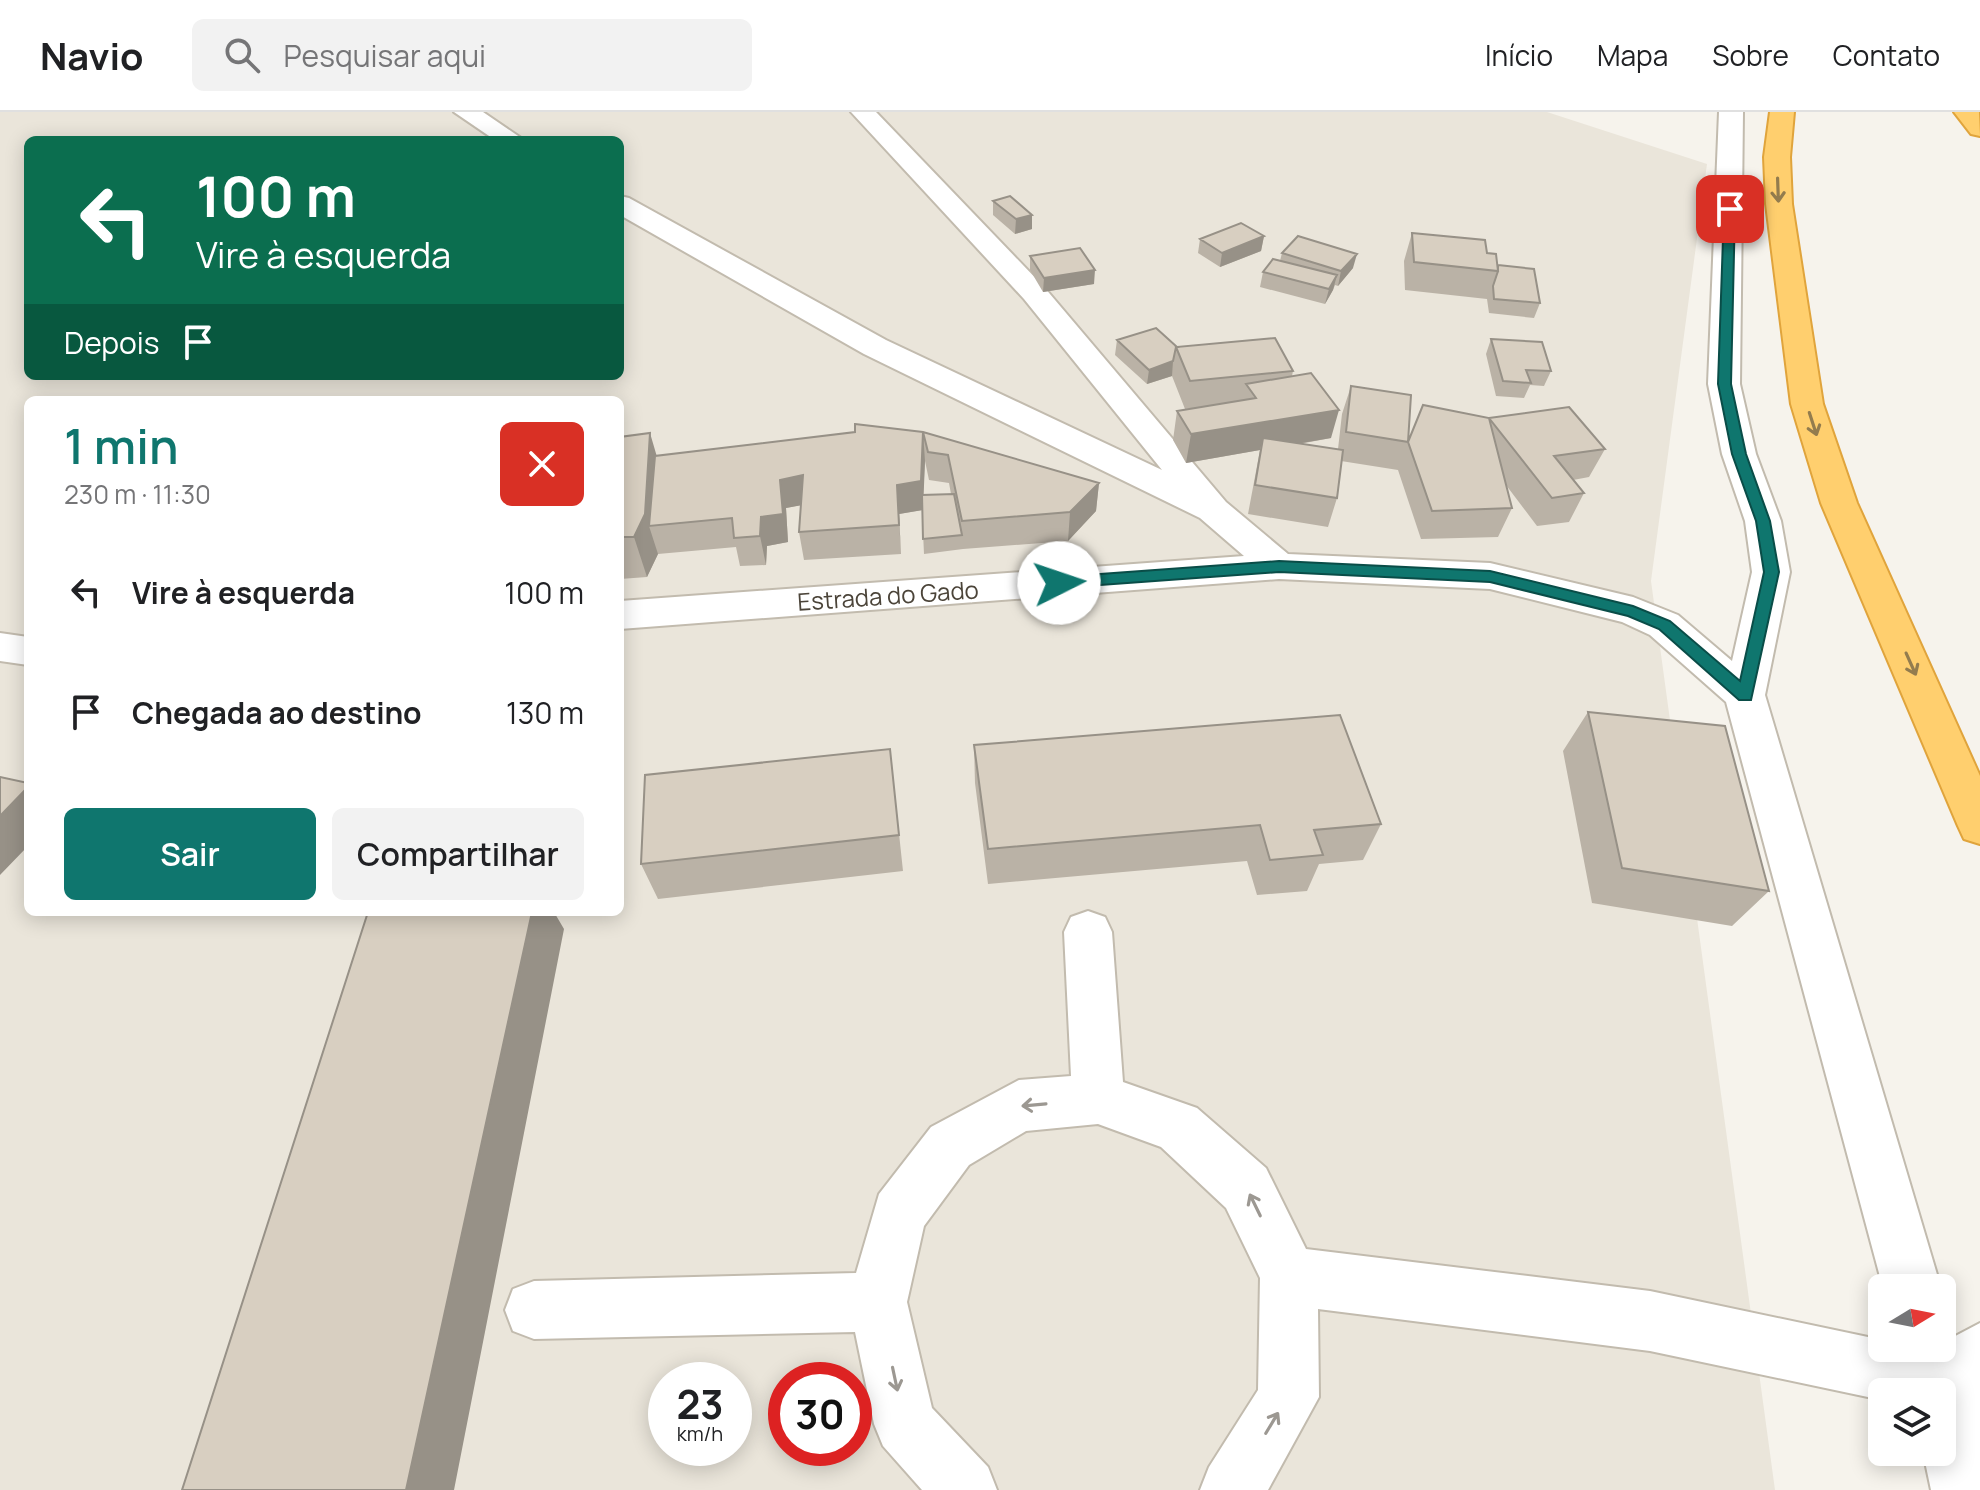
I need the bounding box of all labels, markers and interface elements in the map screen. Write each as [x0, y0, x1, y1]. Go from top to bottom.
search box [192, 19, 752, 91]
text: Navio [40, 29, 144, 81]
icon: search [220, 33, 264, 77]
text: Pesquisar aqui [284, 35, 486, 76]
text: Início [1485, 36, 1553, 74]
text: Mapa [1597, 36, 1668, 74]
text: Sobre [1712, 36, 1789, 74]
text: Contato [1833, 36, 1940, 74]
text: 100 m [196, 157, 356, 234]
icon: left [64, 168, 168, 272]
pin [1696, 175, 1764, 243]
one-way arrow [1771, 176, 1786, 203]
icon: arrive [1708, 187, 1752, 231]
text: Vire à esquerda [196, 230, 451, 279]
icon: arrive [176, 320, 220, 364]
text: Depois [64, 322, 160, 363]
one-way arrow [1807, 411, 1821, 436]
text: 1 min [64, 413, 178, 478]
button: close [500, 422, 584, 506]
text: 230 m · 11:30 [64, 476, 211, 512]
position arrow [1017, 541, 1101, 625]
icon: left [64, 570, 108, 614]
text: Vire à esquerda [132, 572, 355, 613]
text: 100 m [504, 572, 584, 613]
street label: Estrada do Gado [796, 572, 980, 618]
one-way arrow [1904, 652, 1919, 676]
icon: arrive [64, 690, 108, 734]
text: Chegada ao destino [132, 692, 422, 733]
text: 130 m [506, 692, 584, 733]
button: Sair [64, 808, 316, 900]
button: Compartilhar [332, 808, 584, 900]
one-way arrow [1021, 1098, 1048, 1113]
one-way arrow [1247, 1194, 1262, 1218]
north arrow [1868, 1274, 1956, 1362]
map controls [1868, 1274, 1956, 1466]
speed limit sign: 30 [768, 1362, 872, 1466]
one-way arrow [888, 1365, 903, 1391]
text: 23 [676, 1376, 724, 1431]
button: layers [1868, 1378, 1956, 1466]
one-way arrow [1264, 1412, 1280, 1435]
text: km/h [677, 1420, 723, 1447]

